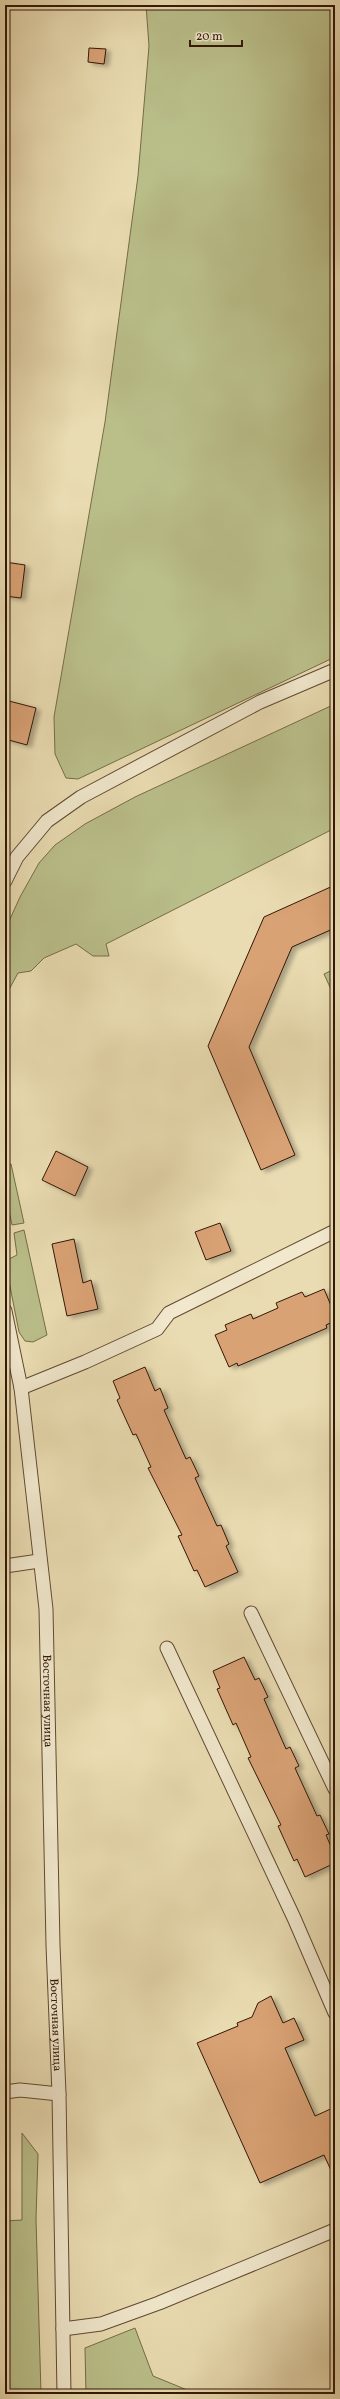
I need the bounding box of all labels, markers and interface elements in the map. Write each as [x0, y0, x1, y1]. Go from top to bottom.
scale bar [190, 22, 242, 48]
text: 20 m [196, 29, 223, 45]
street label: Восточная улица [38, 1654, 56, 1748]
street label: Восточная улица [45, 1978, 65, 2072]

